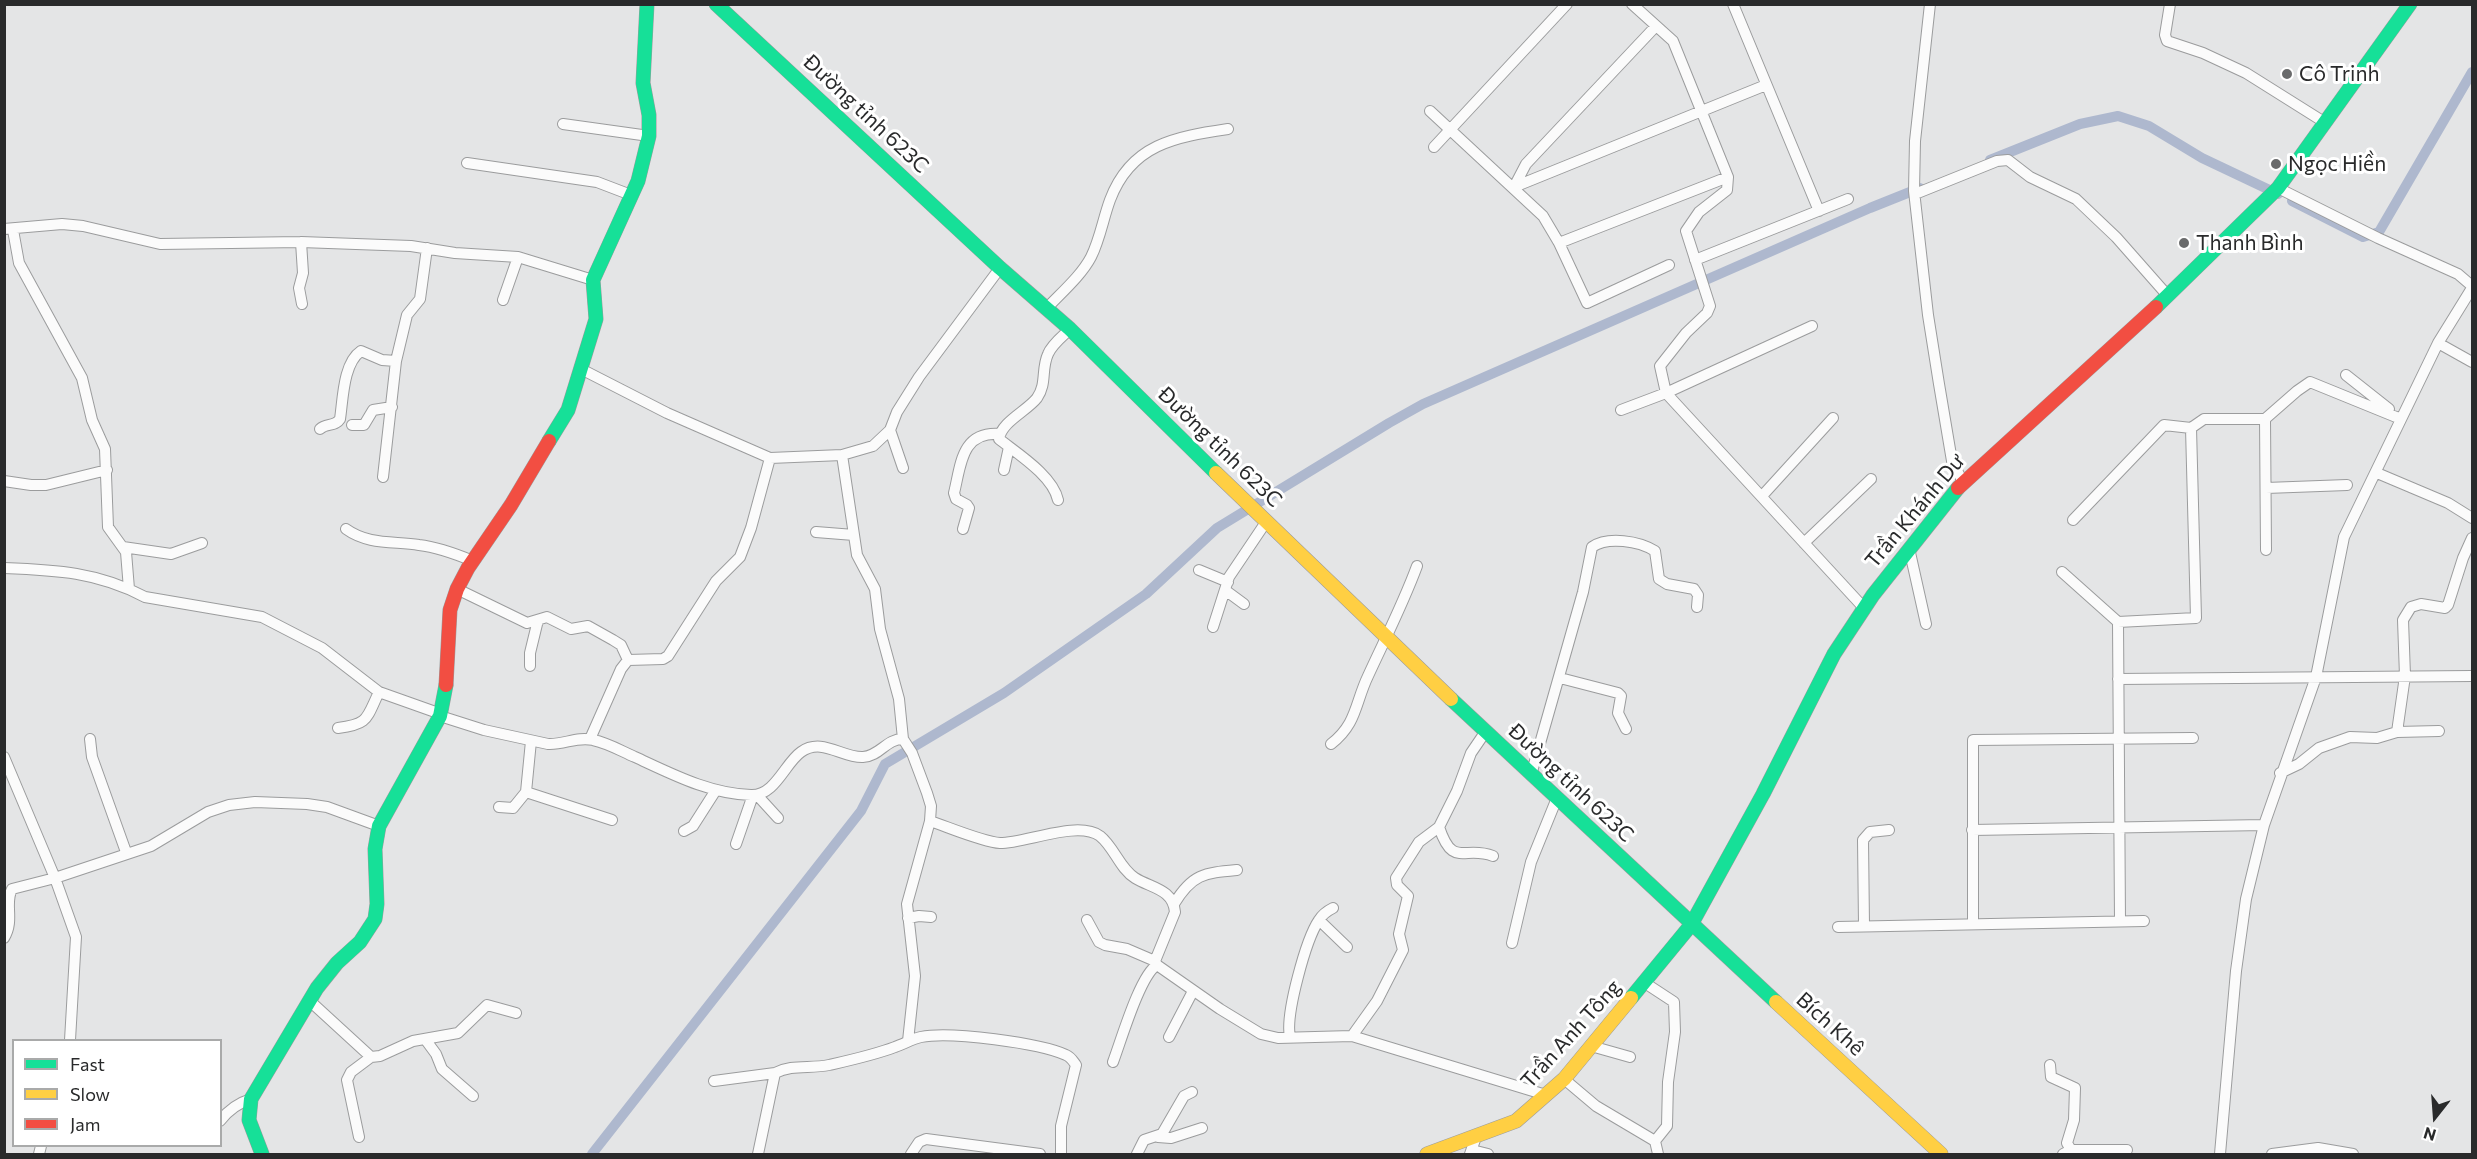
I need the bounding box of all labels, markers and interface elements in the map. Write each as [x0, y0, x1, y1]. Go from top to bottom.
street label: Đường tỉnh 623C [798, 49, 934, 179]
place label: Cô Trinh [2299, 61, 2380, 87]
marker: Cô Trinh [2280, 67, 2294, 81]
place label: Ngọc Hiền [2288, 151, 2386, 177]
marker: Ngọc Hiền [2269, 157, 2283, 171]
place label: Thanh Bình [2196, 230, 2304, 256]
marker: Thanh Bình [2177, 236, 2191, 250]
street label: Đường tỉnh 623C [1153, 382, 1287, 512]
street label: Trần Khánh Dư [1860, 449, 1970, 573]
street label: Đường tỉnh 623C [1503, 718, 1639, 848]
street label: Trần Anh Tông [1516, 975, 1626, 1093]
street label: Bích Khê [1791, 987, 1869, 1061]
legend [12, 1039, 222, 1147]
text: Fast [70, 1053, 105, 1075]
text: Slow [70, 1083, 110, 1105]
north arrow [2405, 1087, 2465, 1147]
text: Jam [70, 1113, 100, 1135]
text: N [2421, 1124, 2438, 1146]

